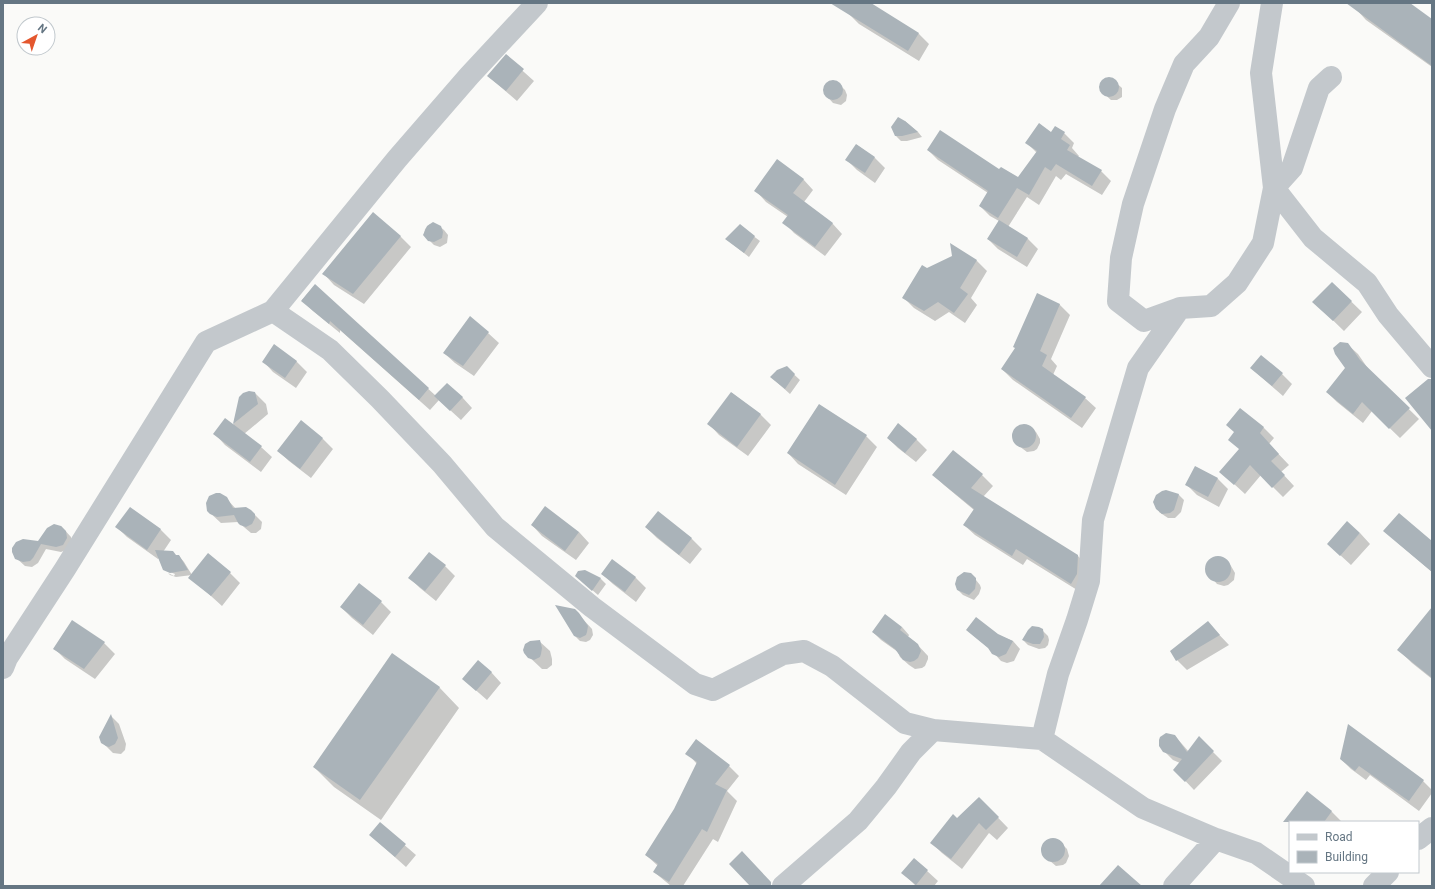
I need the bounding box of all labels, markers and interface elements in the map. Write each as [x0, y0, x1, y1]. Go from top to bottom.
north arrow [16, 16, 56, 56]
text: N [35, 21, 49, 36]
legend [1289, 821, 1419, 873]
text: Road [1325, 830, 1353, 844]
text: Building [1325, 850, 1368, 864]

